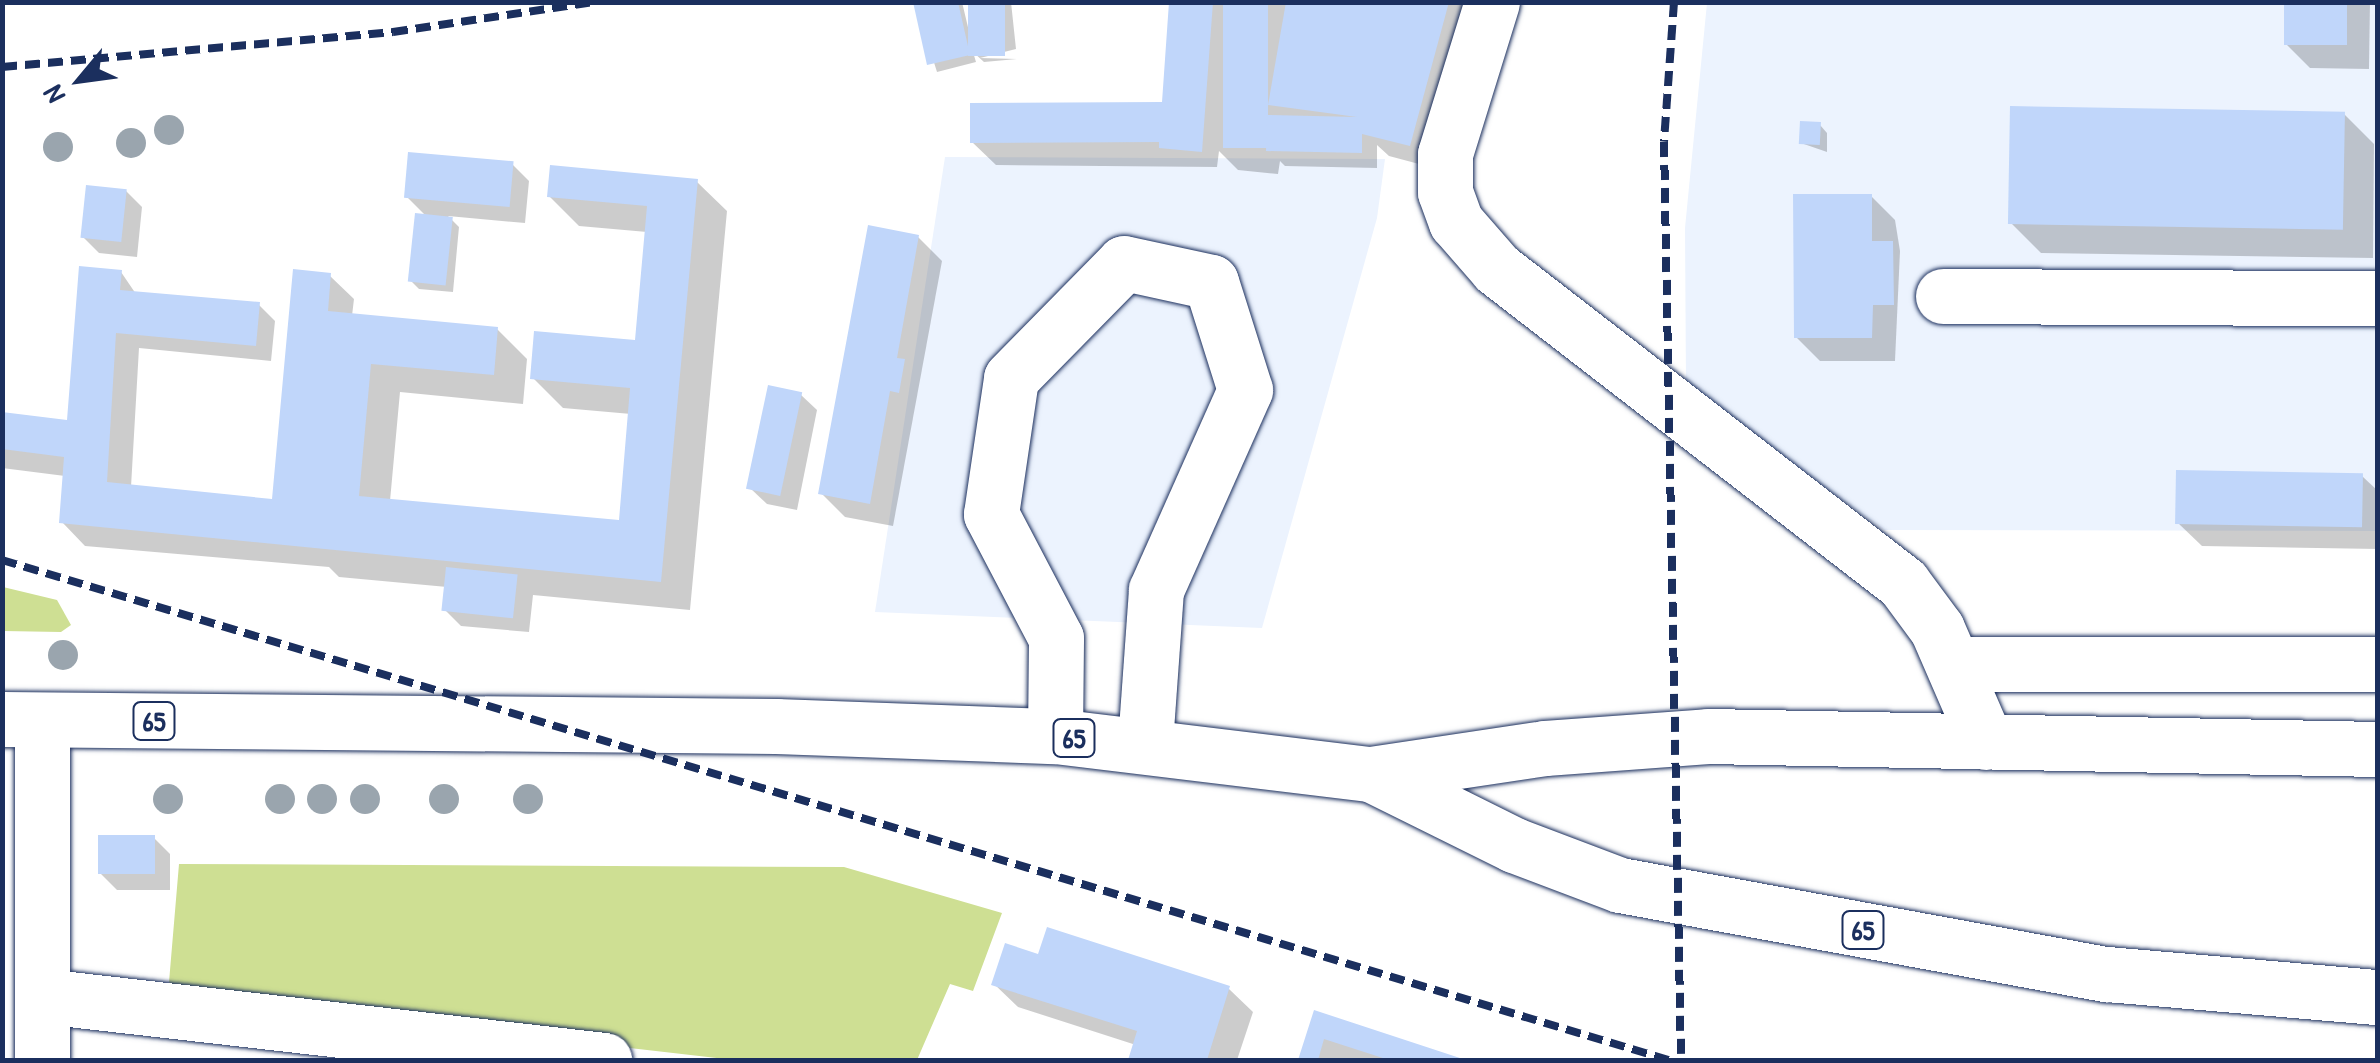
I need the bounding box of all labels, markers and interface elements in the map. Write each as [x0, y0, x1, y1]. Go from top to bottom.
north arrow [30, 30, 130, 130]
text: N [34, 79, 74, 110]
road number: 65 [132, 698, 176, 744]
road number: 65 [1052, 715, 1096, 761]
road number: 65 [1840, 907, 1886, 953]

